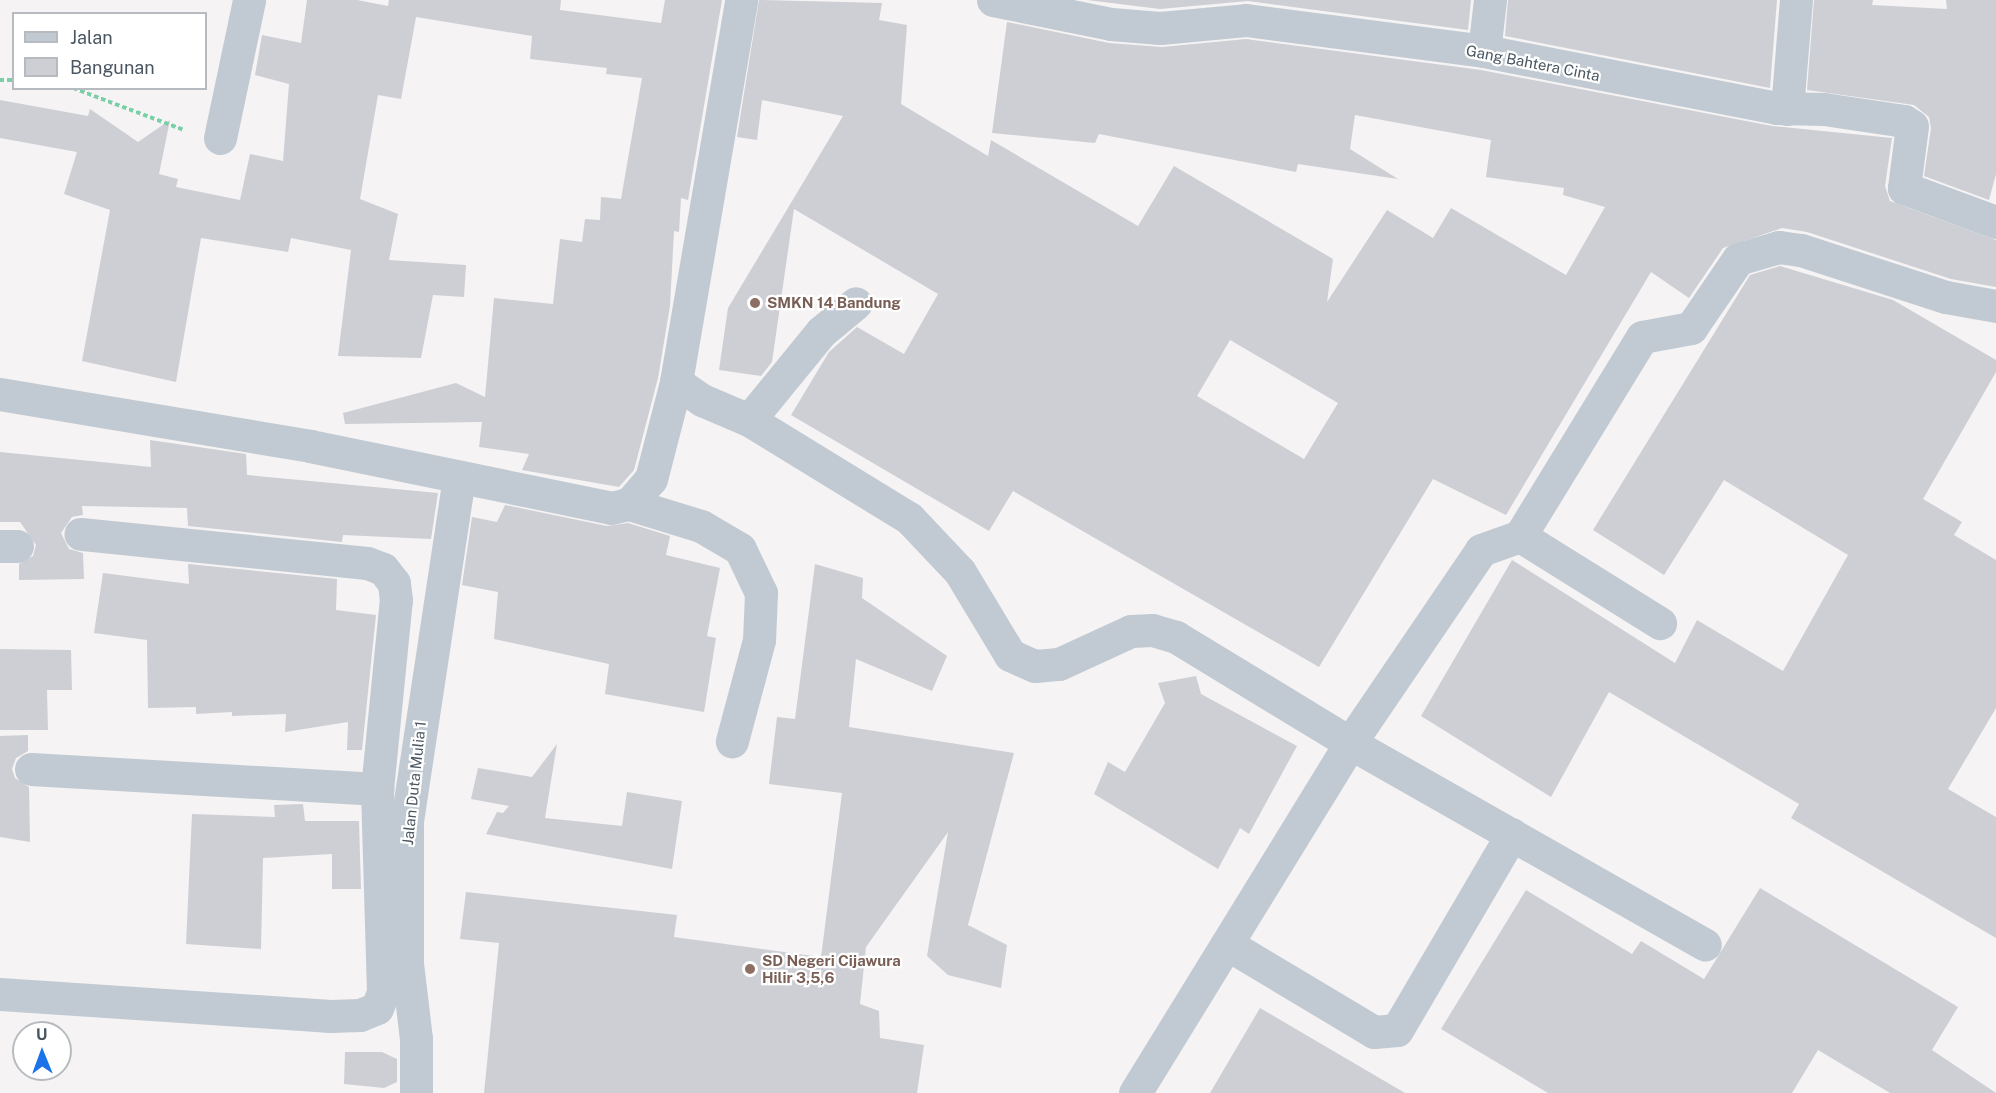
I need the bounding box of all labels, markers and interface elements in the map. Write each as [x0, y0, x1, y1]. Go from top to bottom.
legend [12, 12, 207, 90]
text: Jalan [70, 27, 113, 48]
street label: Gang Bahtera Cinta [1465, 41, 1601, 85]
text: Bangunan [70, 57, 155, 78]
place label: SMKN 14 Bandung [767, 294, 901, 312]
marker: SMKN 14 Bandung [748, 296, 762, 310]
street label: Jalan Duta Mulia 1 [399, 720, 429, 846]
place label: SD Negeri Cijawura Hilir 3,5,6 [762, 951, 901, 986]
marker: SD Negeri Cijawura Hilir 3,5,6 [743, 962, 757, 976]
north arrow [12, 1021, 72, 1081]
text: U [36, 1025, 48, 1044]

